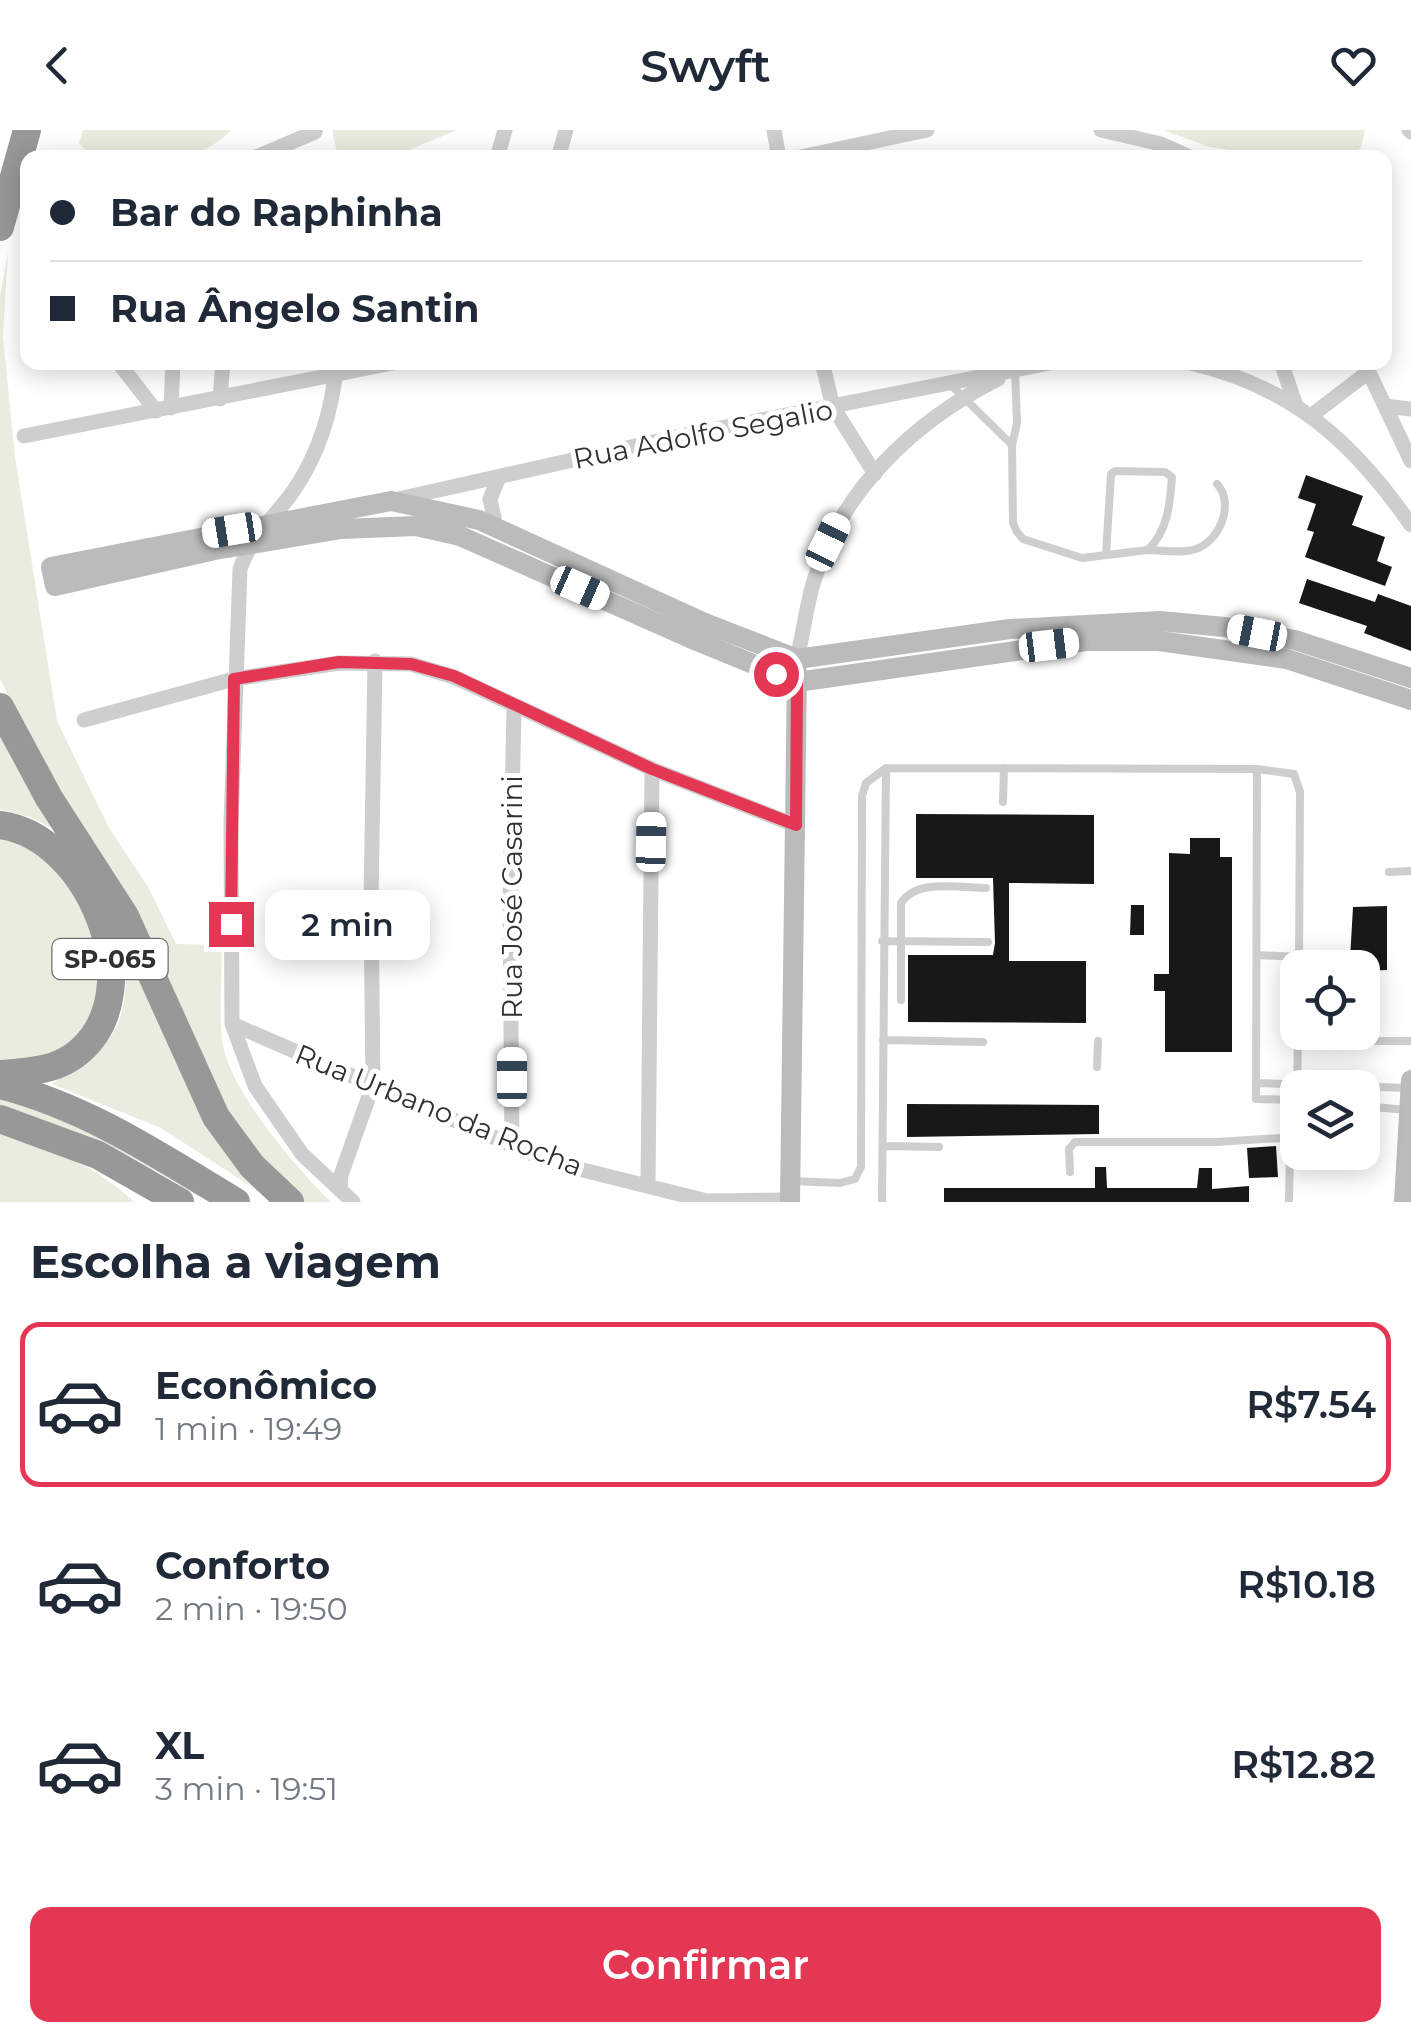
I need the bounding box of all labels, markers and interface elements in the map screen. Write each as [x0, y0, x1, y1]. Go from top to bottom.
icon: back [30, 38, 85, 93]
text: Swyft [640, 38, 771, 93]
icon: heart [1326, 38, 1381, 93]
text: Bar do Raphinha [110, 189, 443, 236]
text: Rua Ângelo Santin [110, 285, 480, 332]
street label: Rua Adolfo Segalio [570, 392, 836, 476]
car [801, 508, 855, 576]
car [200, 510, 264, 550]
car [546, 562, 614, 614]
car [1225, 613, 1289, 653]
car [1017, 626, 1081, 664]
route start [754, 652, 799, 697]
street label: Rua José Casarini [495, 775, 529, 1019]
car [635, 812, 667, 872]
callout: 2 min [266, 889, 431, 959]
route end [209, 902, 254, 947]
text: 2 min [301, 905, 394, 944]
road number: SP-065 [52, 939, 168, 979]
map controls [1280, 950, 1380, 1170]
button: locate [1280, 950, 1380, 1050]
street label: Rua Urbano da Rocha [290, 1037, 588, 1183]
car [497, 1047, 527, 1107]
button: layers [1280, 1070, 1380, 1170]
text: Escolha a viagem [30, 1234, 441, 1289]
icon: car [35, 1360, 125, 1450]
text: Econômico [155, 1362, 377, 1409]
text: R$7.54 [1246, 1381, 1376, 1428]
text: 1 min · 19:49 [155, 1409, 342, 1448]
icon: car [35, 1540, 125, 1630]
text: Conforto [155, 1542, 330, 1589]
text: R$10.18 [1237, 1561, 1376, 1608]
text: 2 min · 19:50 [155, 1589, 348, 1628]
icon: car [35, 1720, 125, 1810]
text: XL [155, 1722, 204, 1769]
text: R$12.82 [1231, 1741, 1376, 1788]
text: 3 min · 19:51 [155, 1769, 338, 1808]
button: Confirmar [30, 1907, 1381, 2022]

